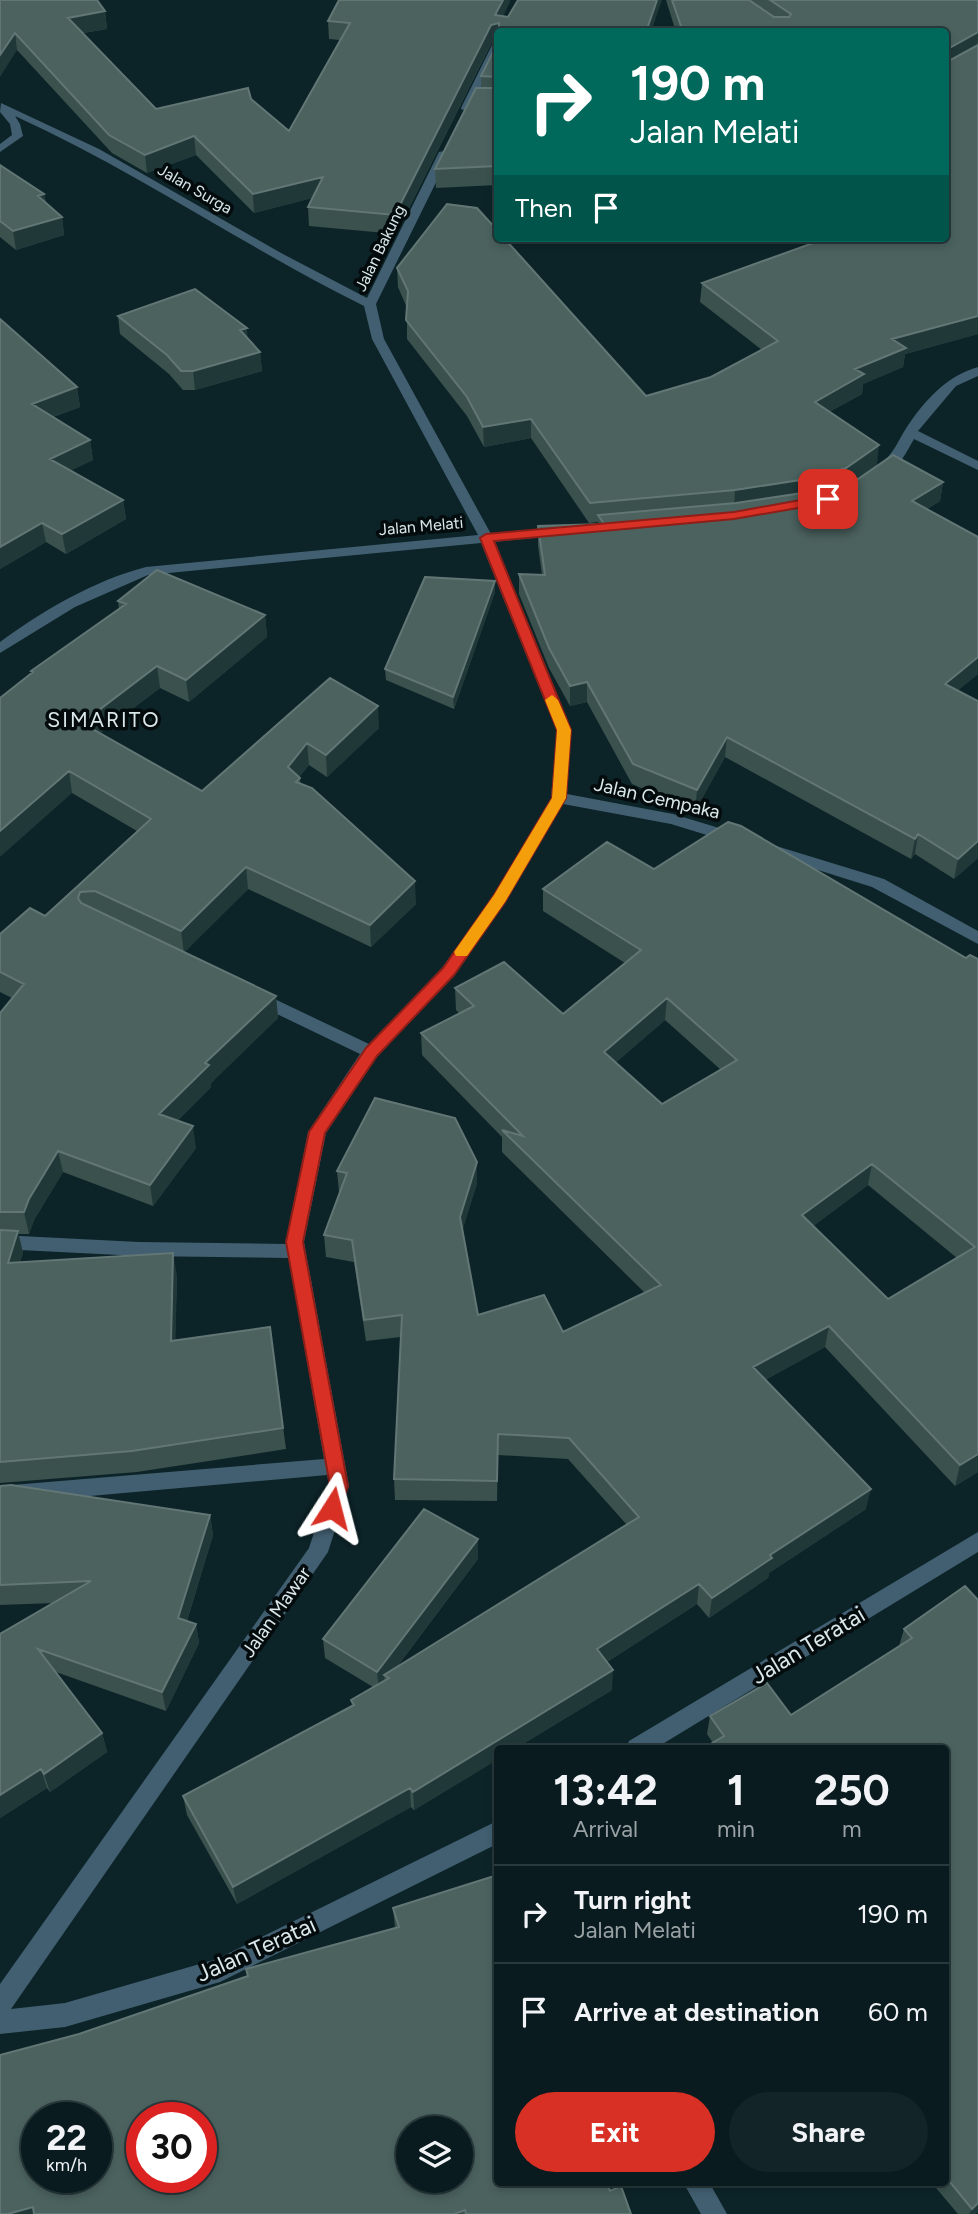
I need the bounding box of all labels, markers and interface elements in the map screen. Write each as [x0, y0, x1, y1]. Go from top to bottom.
text: 190 m [630, 53, 765, 112]
icon: right [515, 56, 606, 147]
text: Jalan Melati [630, 113, 799, 151]
street label: Jalan Surga [154, 160, 236, 218]
icon: arrive [587, 189, 625, 227]
text: Then [515, 192, 573, 224]
street label: Jalan Bakung [351, 202, 409, 294]
pin [798, 469, 858, 529]
icon: arrive [809, 480, 847, 518]
street label: Jalan Melati [378, 513, 464, 539]
district label: SIMARITO [47, 707, 161, 732]
street label: Jalan Cempaka [592, 772, 722, 824]
position arrow [295, 1471, 369, 1545]
street label: Jalan Mawar [236, 1562, 316, 1662]
street label: Jalan Teratai [746, 1600, 870, 1690]
text: 13:42 [553, 1765, 658, 1816]
text: 1 [727, 1765, 745, 1816]
text: 250 [814, 1765, 890, 1816]
text: Arrival [573, 1815, 638, 1843]
text: min [717, 1815, 755, 1843]
text: m [842, 1815, 862, 1843]
text: Turn right [574, 1884, 691, 1916]
icon: right [515, 1895, 553, 1933]
text: 190 m [857, 1898, 928, 1930]
street label: Jalan Teratai [192, 1910, 320, 1988]
text: Jalan Melati [574, 1916, 696, 1944]
icon: arrive [515, 1993, 553, 2031]
text: Arrive at destination [574, 1996, 819, 2028]
text: 60 m [868, 1996, 928, 2028]
button: Exit [515, 2092, 715, 2172]
button: Share [729, 2092, 928, 2172]
speed limit sign: 30 [126, 2102, 217, 2193]
map controls [396, 2116, 473, 2193]
button: layers [396, 2116, 473, 2193]
text: 22 [46, 2117, 87, 2159]
text: km/h [46, 2154, 87, 2176]

